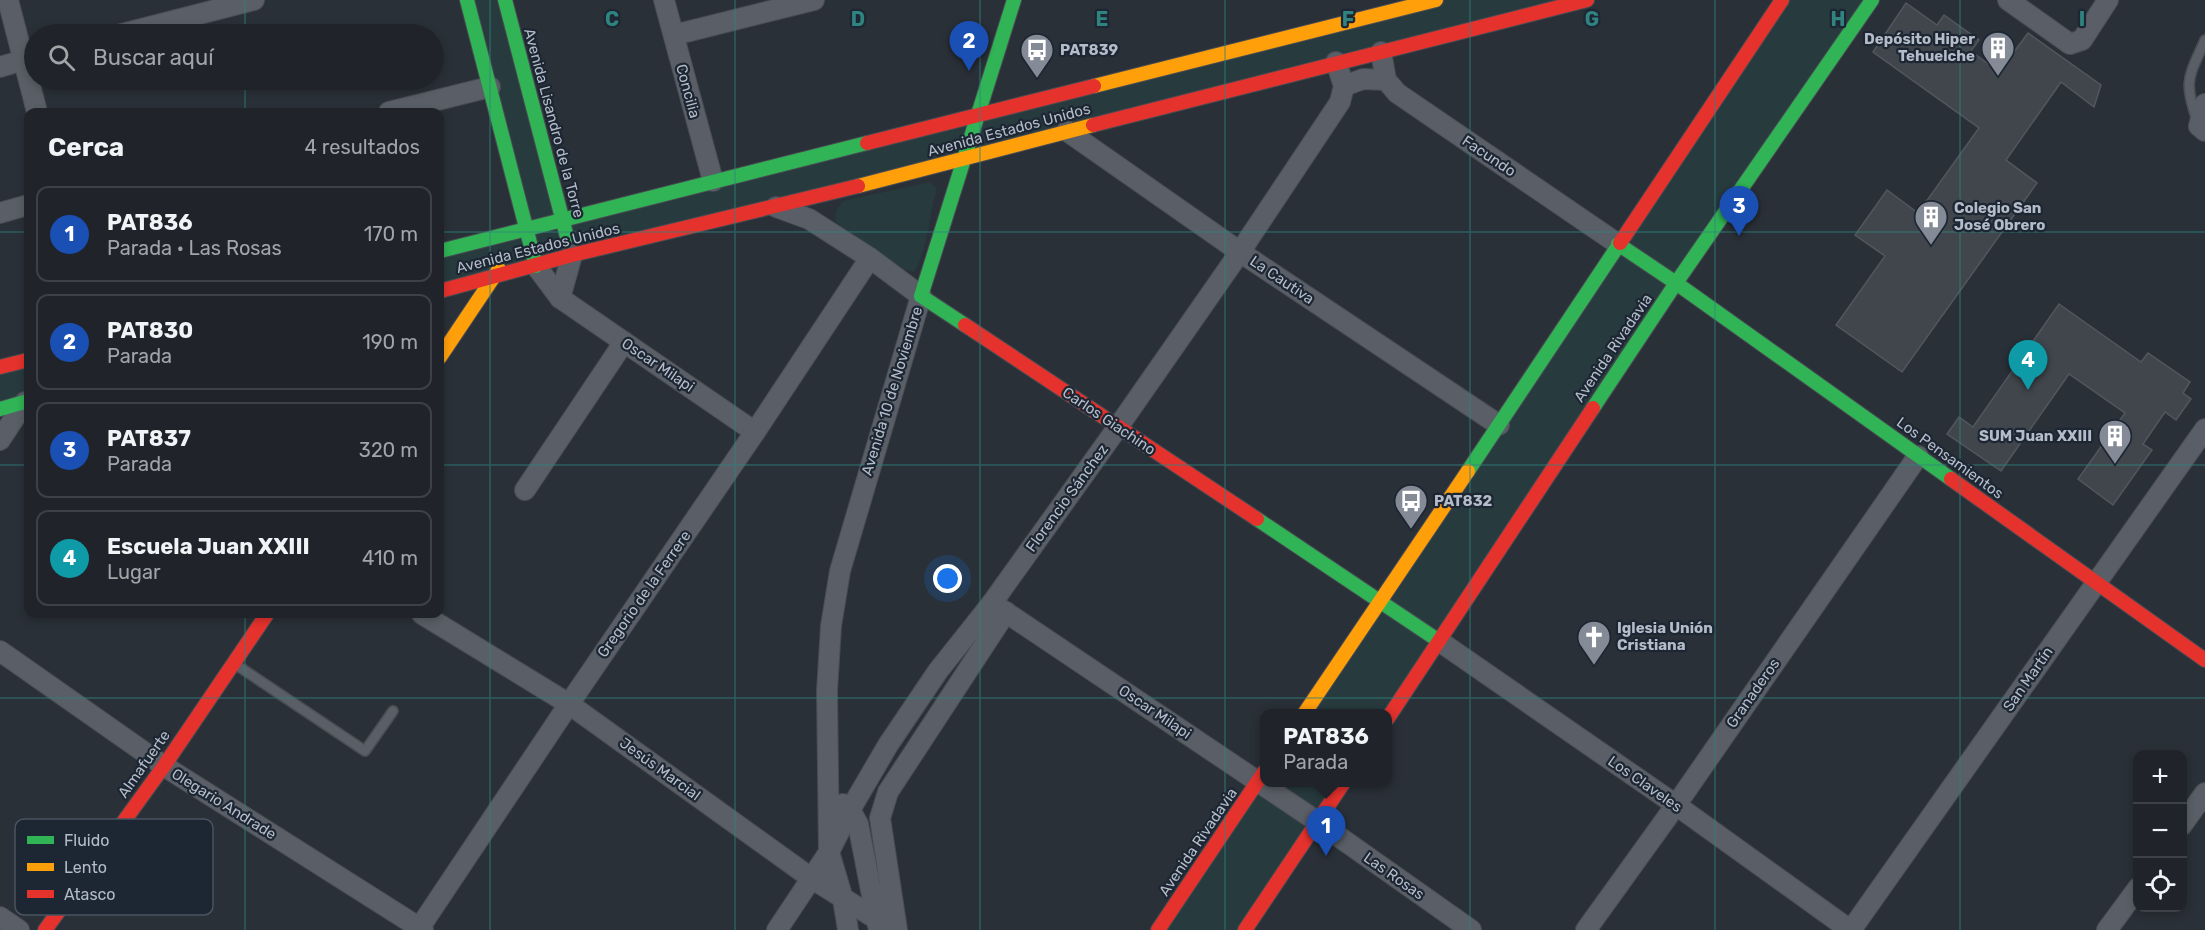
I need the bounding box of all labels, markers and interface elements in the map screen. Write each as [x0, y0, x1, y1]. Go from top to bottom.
text: C [605, 7, 619, 31]
text: D [851, 7, 865, 31]
text: E [1096, 7, 1108, 31]
text: F [1342, 7, 1354, 31]
text: G [1585, 7, 1599, 31]
text: H [1831, 7, 1845, 31]
text: I [2079, 7, 2085, 31]
pin: 2 [950, 22, 988, 71]
search box [24, 24, 444, 90]
street label: Avenida Lisandro de la Torre [520, 26, 588, 220]
place label: Depósito Hiper Tehuelche [1864, 30, 1975, 65]
building icon: Depósito Hiper Tehuelche [1980, 30, 2016, 77]
bus stop icon: PAT839 [1019, 32, 1055, 79]
icon: search [45, 41, 78, 74]
place label: PAT839 [1060, 41, 1119, 59]
text: Buscar aquí [93, 44, 214, 71]
street label: Concilia [672, 62, 704, 120]
street label: Avenida Estados Unidos [926, 100, 1093, 160]
text: Cerca [48, 132, 124, 163]
street label: Facundo [1459, 132, 1519, 180]
text: 4 resultados [305, 135, 420, 159]
pin: 3 [1720, 186, 1758, 236]
building icon: Colegio San José Obrero [1913, 199, 1949, 246]
place label: Colegio San José Obrero [1954, 199, 2045, 234]
text: PAT836 [107, 209, 193, 236]
street label: Avenida Estados Unidos [454, 219, 622, 277]
text: 1 [65, 222, 74, 246]
text: 170 m [364, 222, 418, 246]
text: Parada · Las Rosas [107, 236, 282, 260]
street label: La Cautiva [1247, 252, 1317, 308]
street label: Avenida Rivadavia [1570, 290, 1656, 406]
street label: Avenida 10 de Noviembre [858, 304, 926, 478]
text: PAT830 [107, 317, 193, 344]
text: 2 [63, 330, 76, 354]
text: 190 m [362, 330, 418, 354]
street label: Oscar Milapi [618, 334, 698, 396]
pin: 4 [2008, 340, 2048, 390]
text: Parada [107, 344, 172, 368]
street label: Carlos Giachino [1059, 383, 1159, 459]
street label: Los Pensamientos [1893, 413, 2007, 503]
building icon: SUM Juan XXIII [2097, 418, 2133, 465]
text: PAT837 [107, 425, 191, 452]
place label: SUM Juan XXIII [1979, 427, 2092, 445]
text: 3 [63, 438, 76, 462]
text: 320 m [359, 438, 418, 462]
street label: Florencio Sánchez [1022, 440, 1112, 555]
text: Parada [107, 452, 172, 476]
bus stop icon: PAT832 [1393, 483, 1429, 530]
place label: PAT832 [1434, 492, 1493, 510]
street label: Gregorio de la Ferrere [593, 527, 695, 661]
text: Escuela Juan XXIII [107, 533, 310, 560]
text: 4 [63, 546, 76, 570]
text: 410 m [362, 546, 418, 570]
text: Lugar [107, 560, 161, 584]
your location [933, 564, 962, 593]
church icon: Iglesia Unión Cristiana [1576, 619, 1612, 666]
place label: Iglesia Unión Cristiana [1617, 619, 1713, 654]
street label: San Martín [1999, 643, 2057, 715]
street label: Granaderos [1723, 655, 1784, 731]
street label: Oscar Milapi [1115, 681, 1195, 743]
popup [1260, 709, 1392, 787]
text: PAT836 [1283, 723, 1369, 750]
street label: Almafuerte [114, 727, 174, 801]
street label: Jesús Marcial [616, 734, 704, 804]
text: Parada [1283, 750, 1348, 774]
map controls [2133, 750, 2187, 912]
button: + [2133, 750, 2187, 804]
street label: Los Claveles [1605, 752, 1686, 816]
street label: Olegario Andrade [168, 765, 280, 843]
street label: Avenida Rivadavia [1155, 784, 1241, 900]
button: − [2133, 804, 2187, 858]
pin: 1 [1306, 806, 1346, 856]
legend [15, 819, 213, 915]
text: Fluido [64, 831, 109, 850]
street label: Las Rosas [1360, 849, 1428, 904]
text: Lento [64, 858, 107, 877]
button: locate [2133, 858, 2187, 912]
text: Atasco [64, 885, 116, 904]

